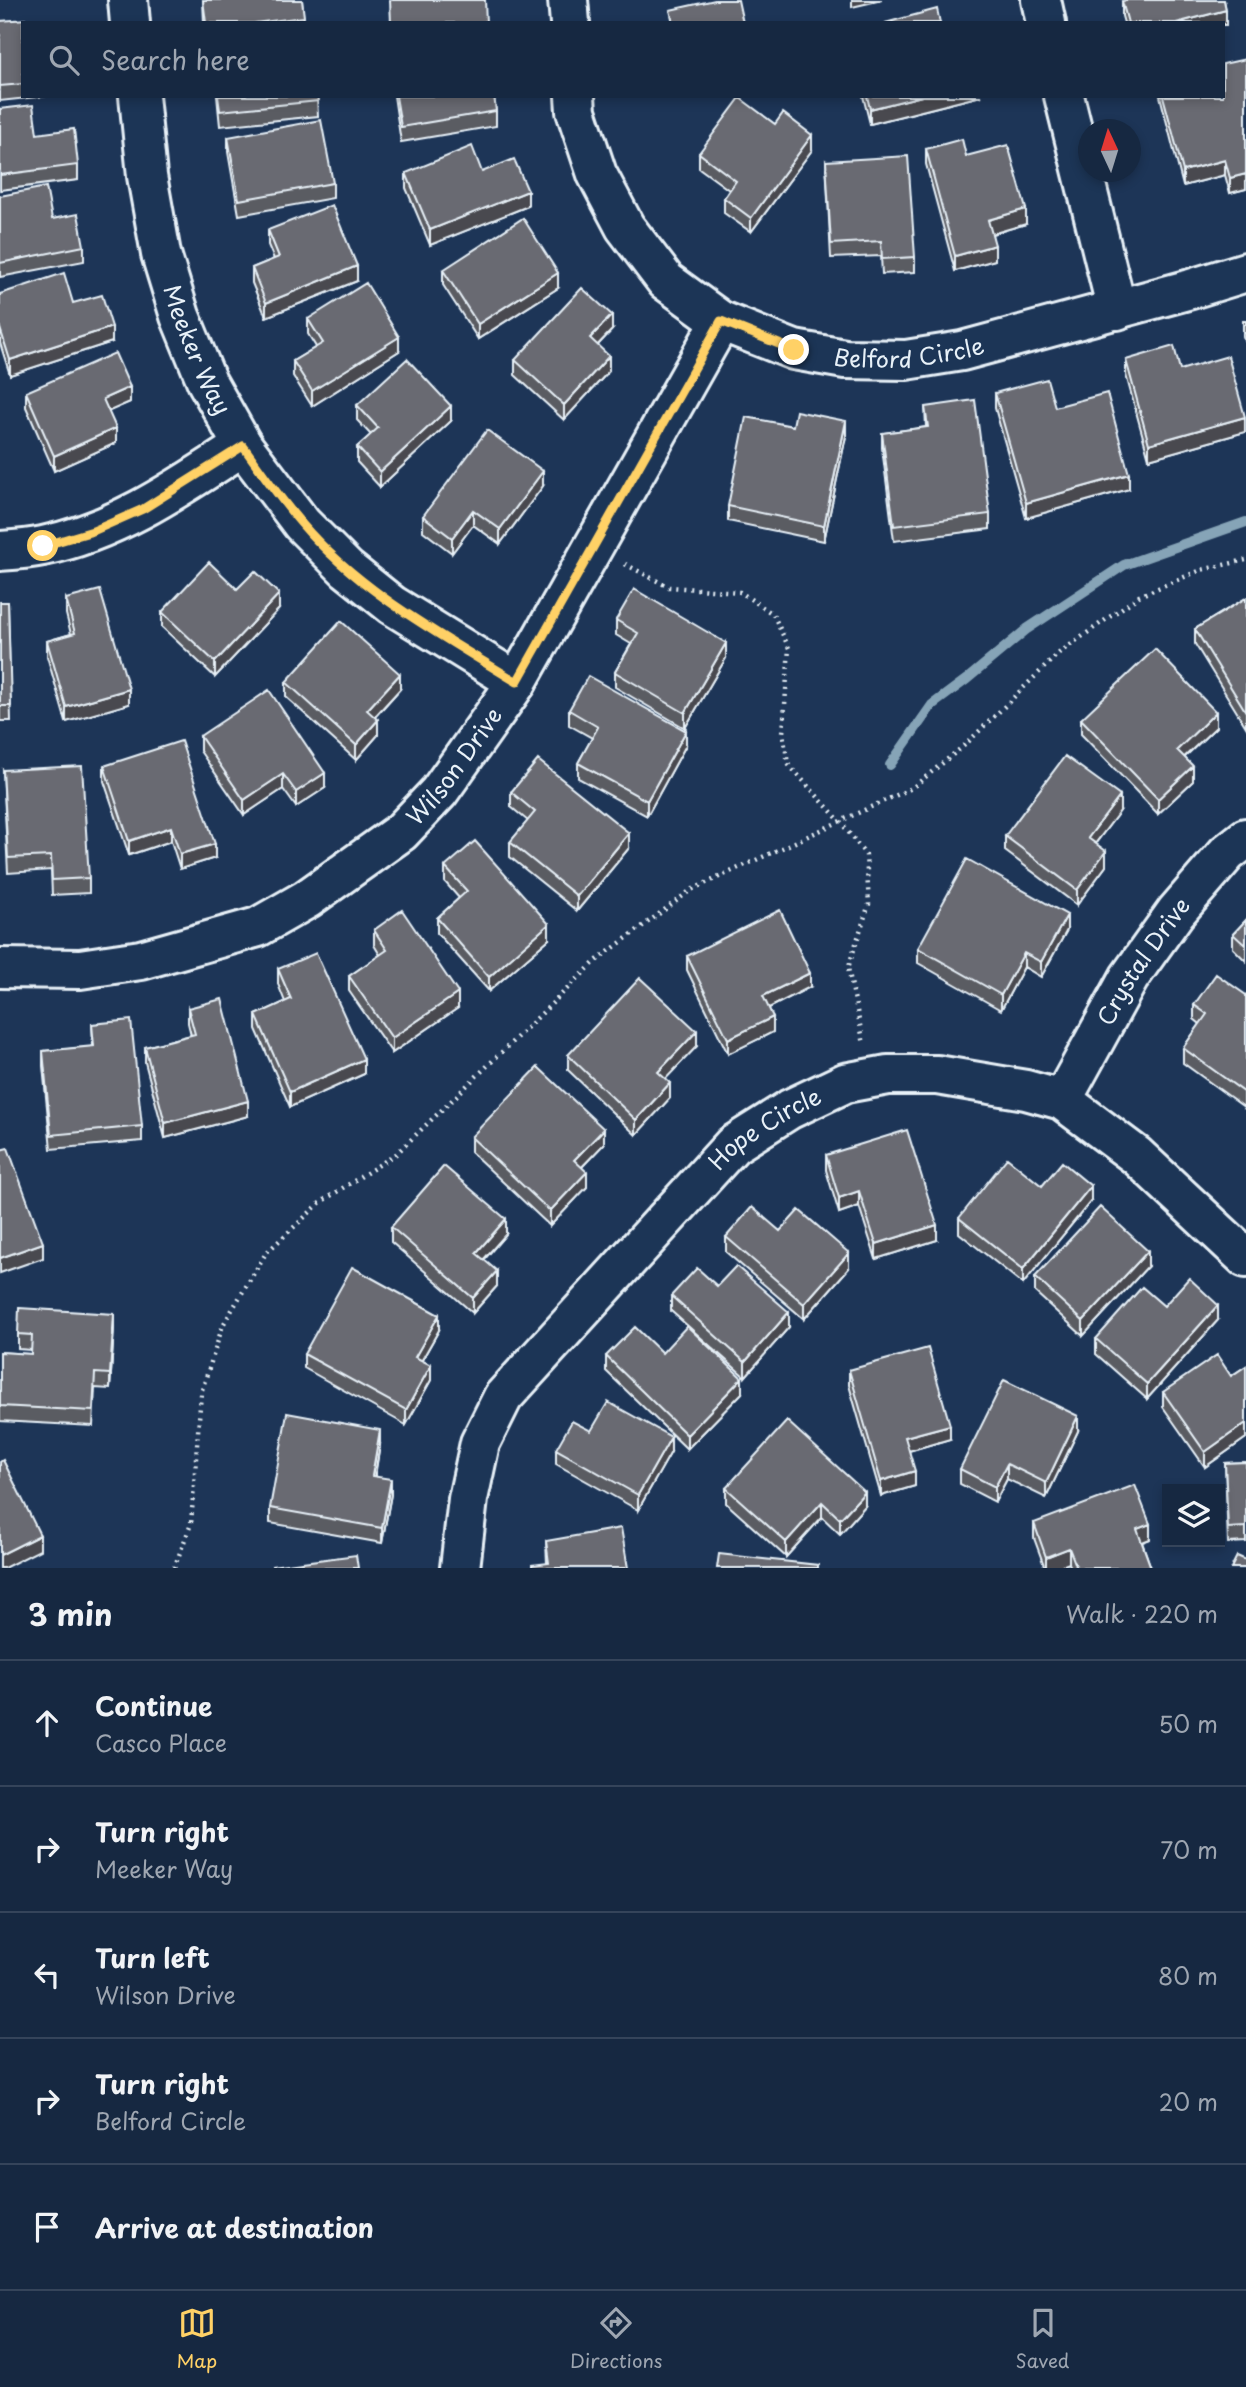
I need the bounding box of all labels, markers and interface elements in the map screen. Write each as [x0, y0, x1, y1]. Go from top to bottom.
search box [21, 21, 1225, 98]
text: Search here [101, 40, 250, 79]
icon: search [45, 41, 83, 79]
north arrow [1078, 119, 1141, 182]
street label: Meeker Way [155, 280, 241, 421]
street label: Belford Circle [831, 327, 988, 376]
route end [778, 334, 809, 365]
route start [27, 530, 58, 561]
street label: Wilson Drive [397, 699, 510, 832]
street label: Crystal Drive [1087, 889, 1198, 1031]
street label: Hope Circle [699, 1078, 827, 1177]
map controls [1162, 1484, 1225, 1547]
button: layers [1162, 1484, 1225, 1547]
text: 3 min [28, 1591, 113, 1636]
text: Walk · 220 m [1066, 1596, 1218, 1631]
text: Continue [95, 1686, 212, 1725]
icon: ahead [28, 1704, 66, 1742]
text: 50 m [1158, 1706, 1218, 1741]
text: Casco Place [95, 1725, 227, 1760]
text: Turn right [95, 1812, 229, 1851]
icon: right [28, 1830, 66, 1868]
text: 70 m [1160, 1832, 1218, 1867]
text: Meeker Way [95, 1851, 233, 1886]
text: Turn left [95, 1938, 210, 1977]
icon: left [28, 1956, 66, 1994]
text: 80 m [1158, 1958, 1218, 1993]
text: Wilson Drive [95, 1977, 236, 2012]
text: Turn right [95, 2064, 229, 2103]
icon: right [28, 2082, 66, 2120]
text: 20 m [1159, 2084, 1218, 2119]
text: Belford Circle [95, 2103, 246, 2138]
icon: arrive [28, 2208, 66, 2246]
text: Arrive at destination [95, 2208, 374, 2247]
tab: Map [177, 2304, 217, 2374]
tab: Directions [570, 2304, 663, 2374]
tab: Saved [1016, 2304, 1069, 2374]

